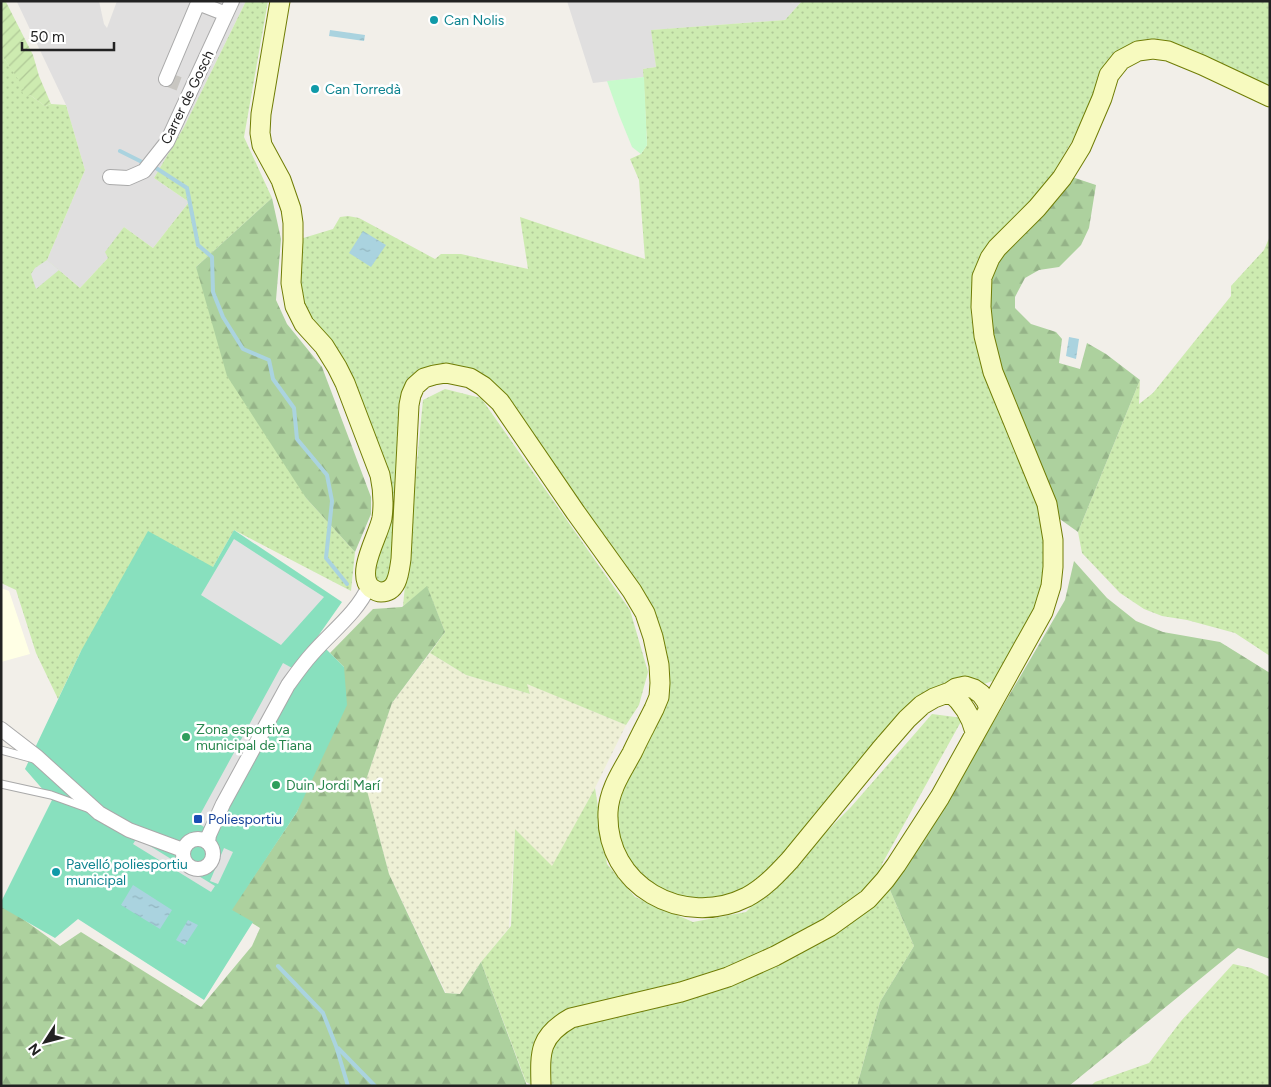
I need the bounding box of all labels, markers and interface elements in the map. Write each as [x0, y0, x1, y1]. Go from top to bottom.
place label: Can Nolis [444, 12, 504, 29]
marker: Can Nolis [428, 14, 440, 26]
scale bar [22, 20, 115, 52]
text: 50 m [30, 28, 65, 46]
street label: Carrer de Gosch [157, 47, 218, 147]
place label: Can Torredà [325, 81, 401, 98]
marker: Can Torredà [309, 83, 321, 95]
place label: Zona esportiva municipal de Tiana [196, 721, 312, 754]
marker: Zona esportiva municipal de Tiana [180, 731, 192, 743]
place label: Duin Jordi Marí [286, 777, 381, 794]
marker: Duin Jordi Marí [270, 779, 282, 791]
place label: Poliesportiu [208, 811, 282, 828]
marker: Poliesportiu [192, 813, 204, 825]
place label: Pavelló poliesportiu municipal [66, 856, 188, 889]
marker: Pavelló poliesportiu municipal [50, 866, 62, 878]
north arrow [20, 1017, 70, 1067]
text: N [25, 1040, 45, 1059]

